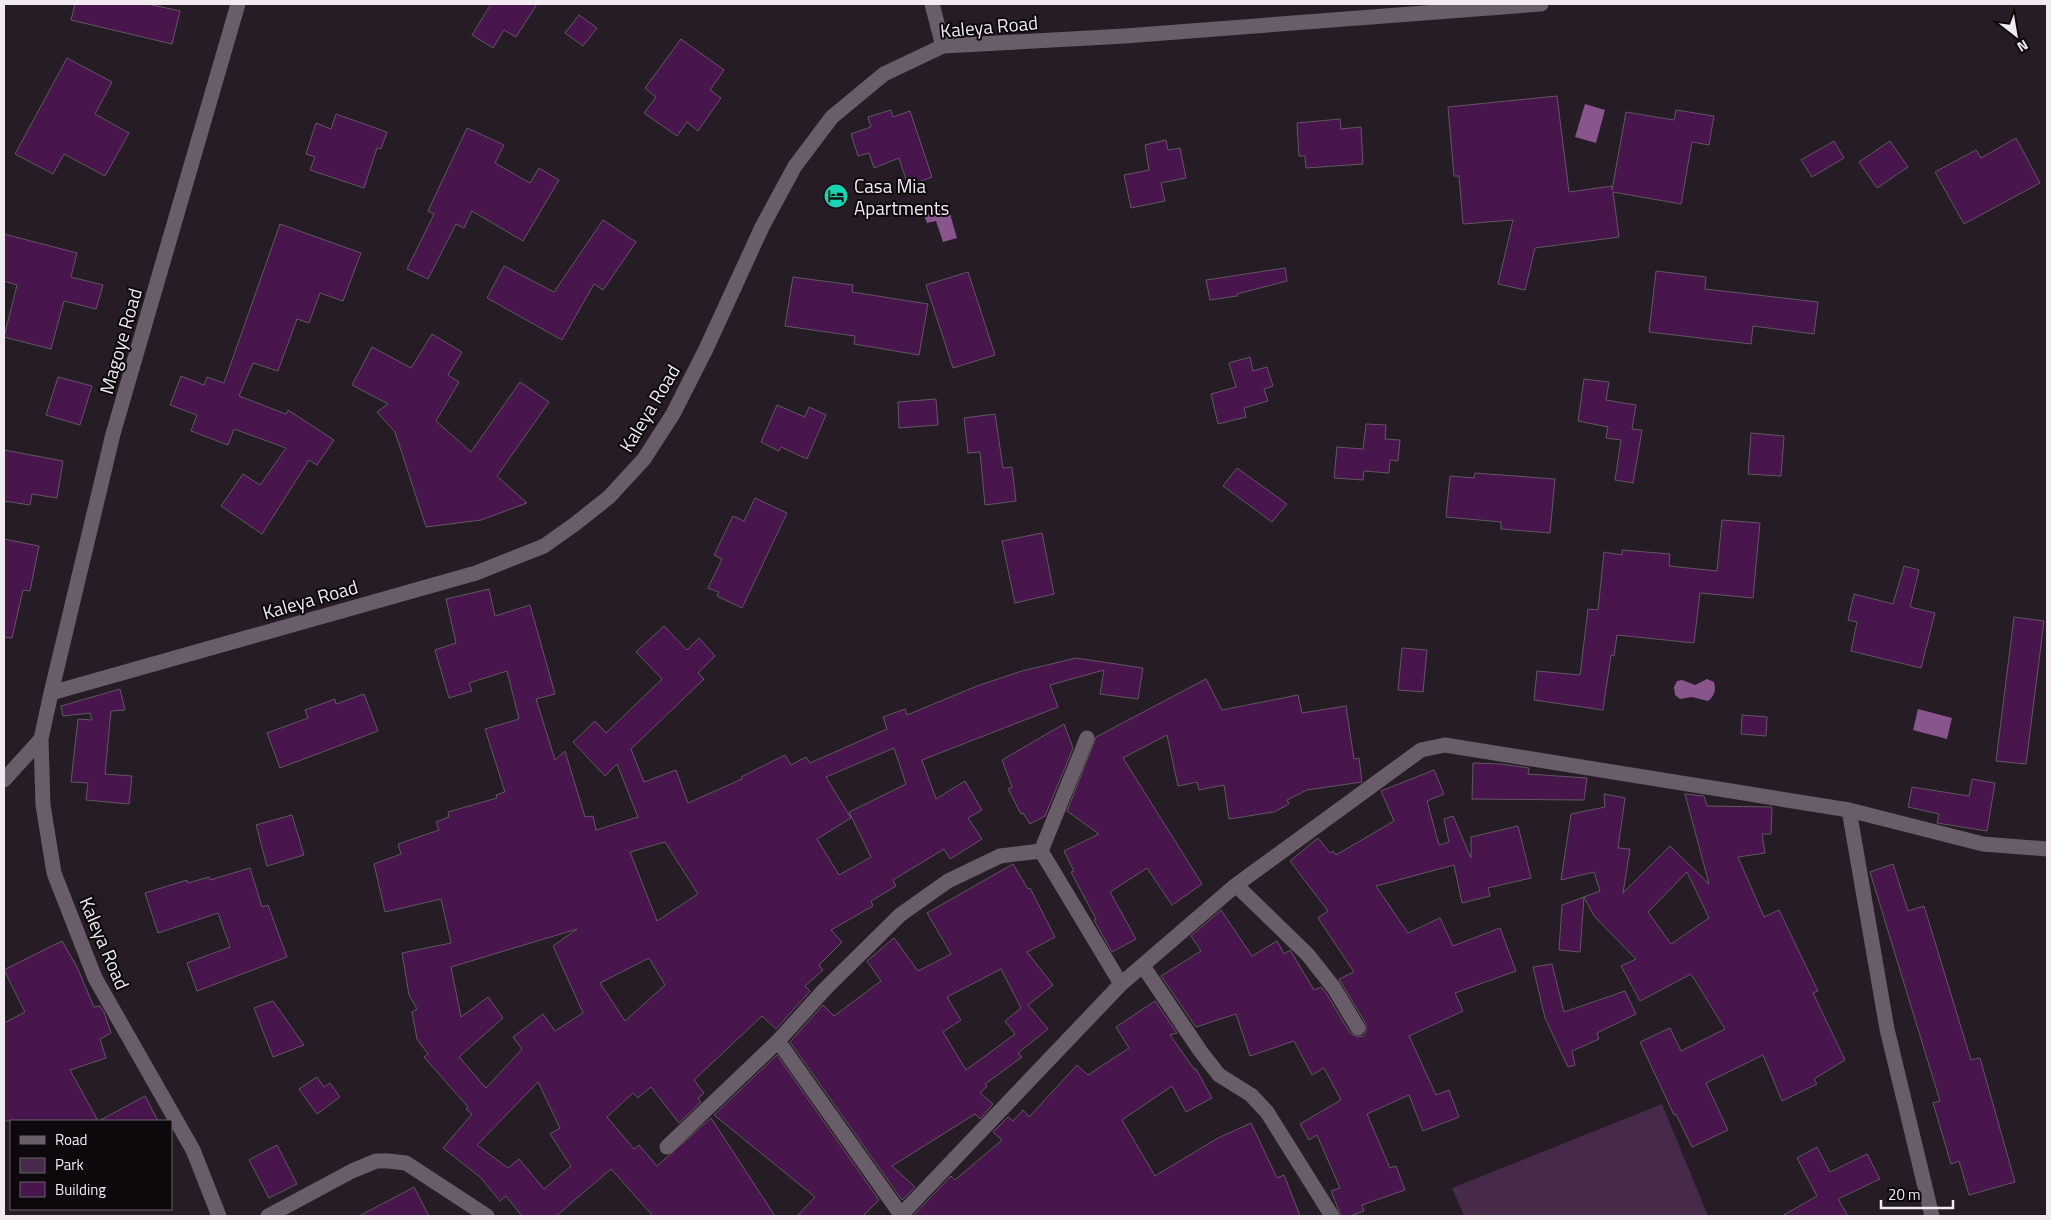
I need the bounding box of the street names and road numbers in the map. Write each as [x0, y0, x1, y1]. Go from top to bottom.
street label: Kaleya Road [939, 7, 1039, 45]
street label: Magoye Road [91, 285, 149, 397]
street label: Kaleya Road [611, 359, 687, 457]
street label: Kaleya Road [259, 572, 361, 626]
street label: Kaleya Road [73, 892, 137, 994]

